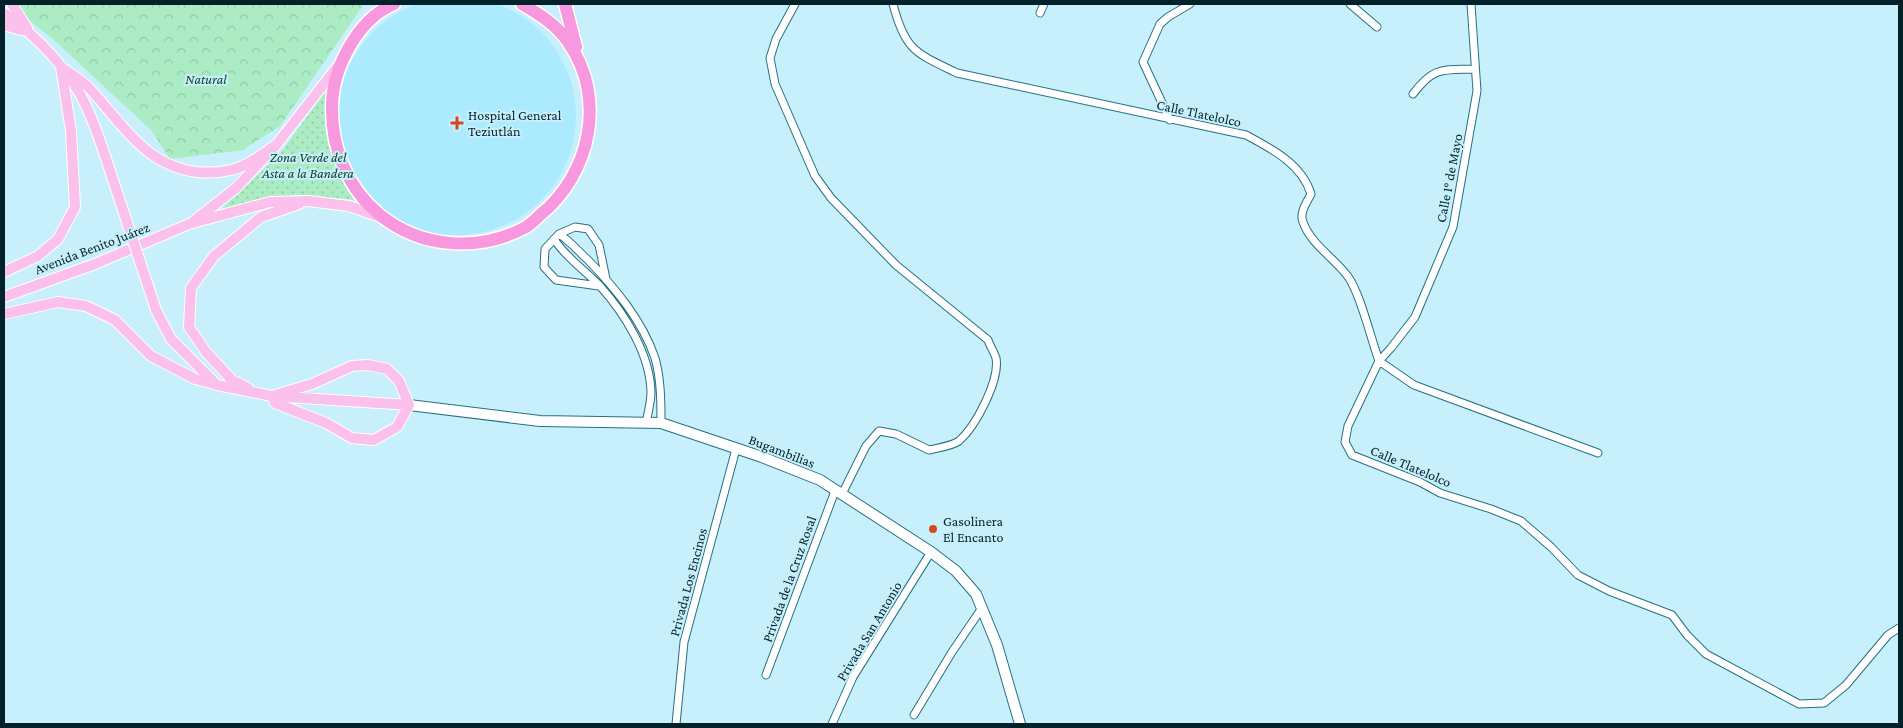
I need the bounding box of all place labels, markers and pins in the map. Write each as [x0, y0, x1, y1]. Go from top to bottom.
place label: Hospital General Teziutlán [468, 107, 562, 139]
marker: Hospital General Teziutlán [450, 116, 464, 130]
place label: Gasolinera El Encanto [943, 513, 1003, 545]
marker: Gasolinera El Encanto [927, 523, 939, 535]

